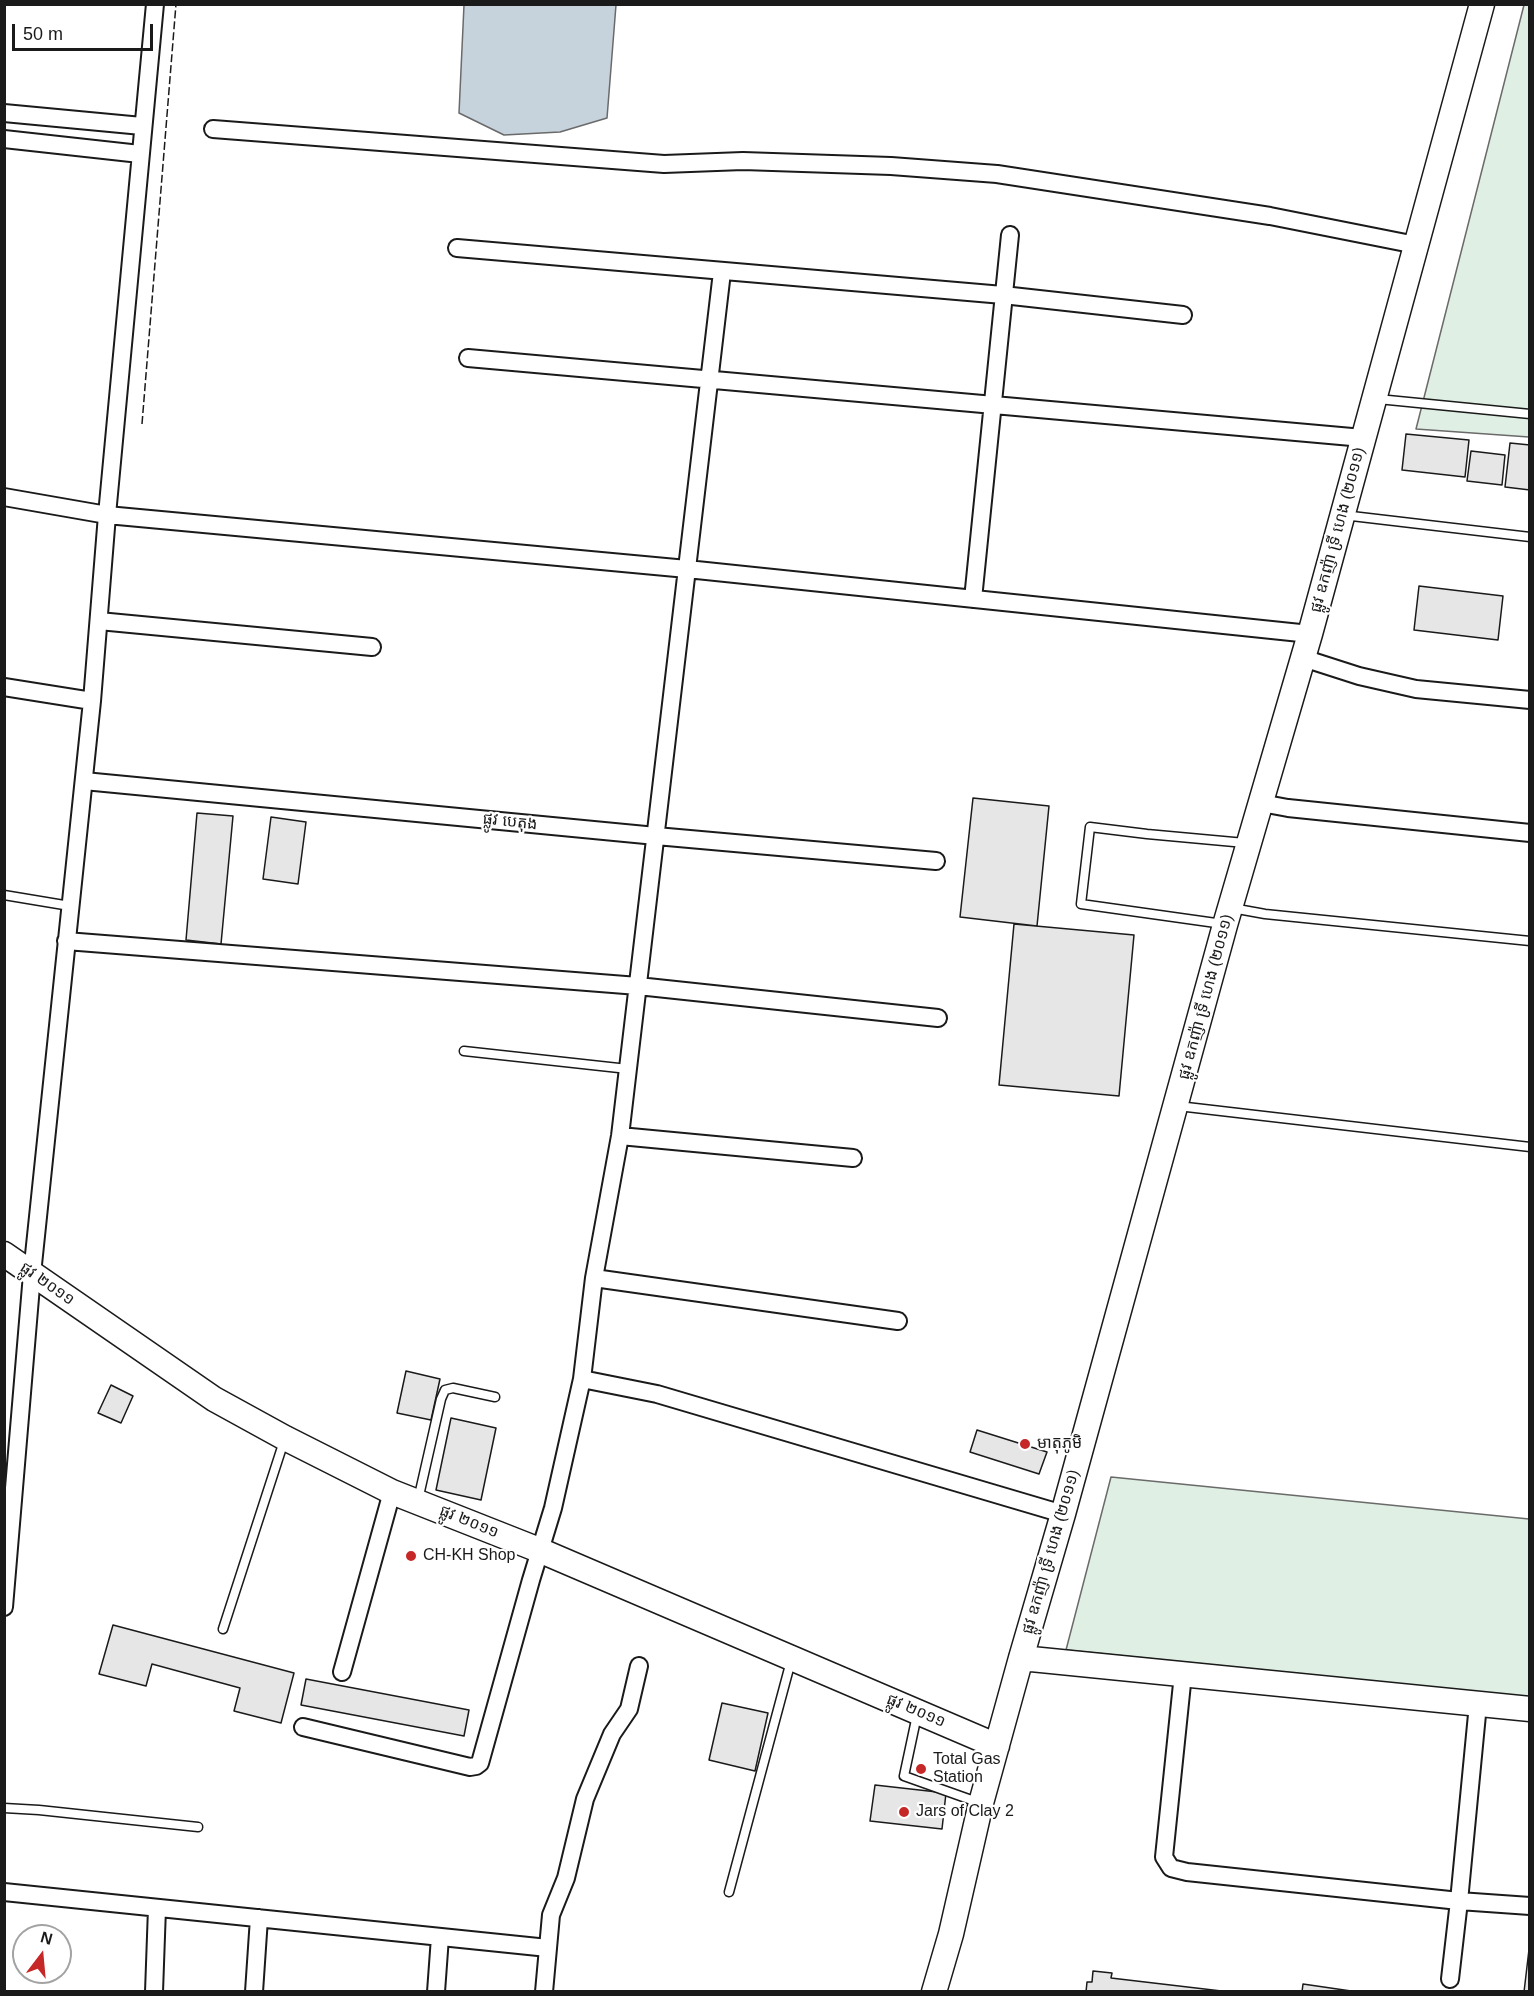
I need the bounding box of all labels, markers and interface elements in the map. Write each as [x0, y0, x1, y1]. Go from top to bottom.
scale bar [15, 12, 156, 50]
text: 50 m [23, 24, 63, 44]
street label: ផ្លូវ ឧកញ៉ា ទ្រី ហេង (២០១១) [1307, 445, 1369, 615]
street label: ផ្លូវ បេតុង [482, 810, 538, 834]
street label: ផ្លូវ ឧកញ៉ា ទ្រី ហេង (២០១១) [1175, 912, 1237, 1082]
street label: ផ្លូវ ២០១១ [16, 1258, 78, 1310]
place label: មាតុភូមិ [1037, 1434, 1082, 1454]
marker: មាតុភូមិ [1018, 1437, 1032, 1451]
street label: ផ្លូវ ឧកញ៉ា ទ្រី ហេង (២០១១) [1018, 1468, 1084, 1636]
street label: ផ្លូវ ២០១១ [437, 1501, 501, 1543]
place label: CH-KH Shop [423, 1546, 515, 1566]
marker: CH-KH Shop [404, 1549, 418, 1563]
street label: ផ្លូវ ២០១១ [884, 1690, 948, 1732]
place label: Total Gas Station [933, 1750, 1001, 1788]
marker: Total Gas Station [914, 1762, 928, 1776]
place label: Jars of Clay 2 [916, 1802, 1014, 1822]
marker: Jars of Clay 2 [897, 1805, 911, 1819]
north arrow [12, 1924, 72, 1984]
text: N [39, 1928, 54, 1948]

